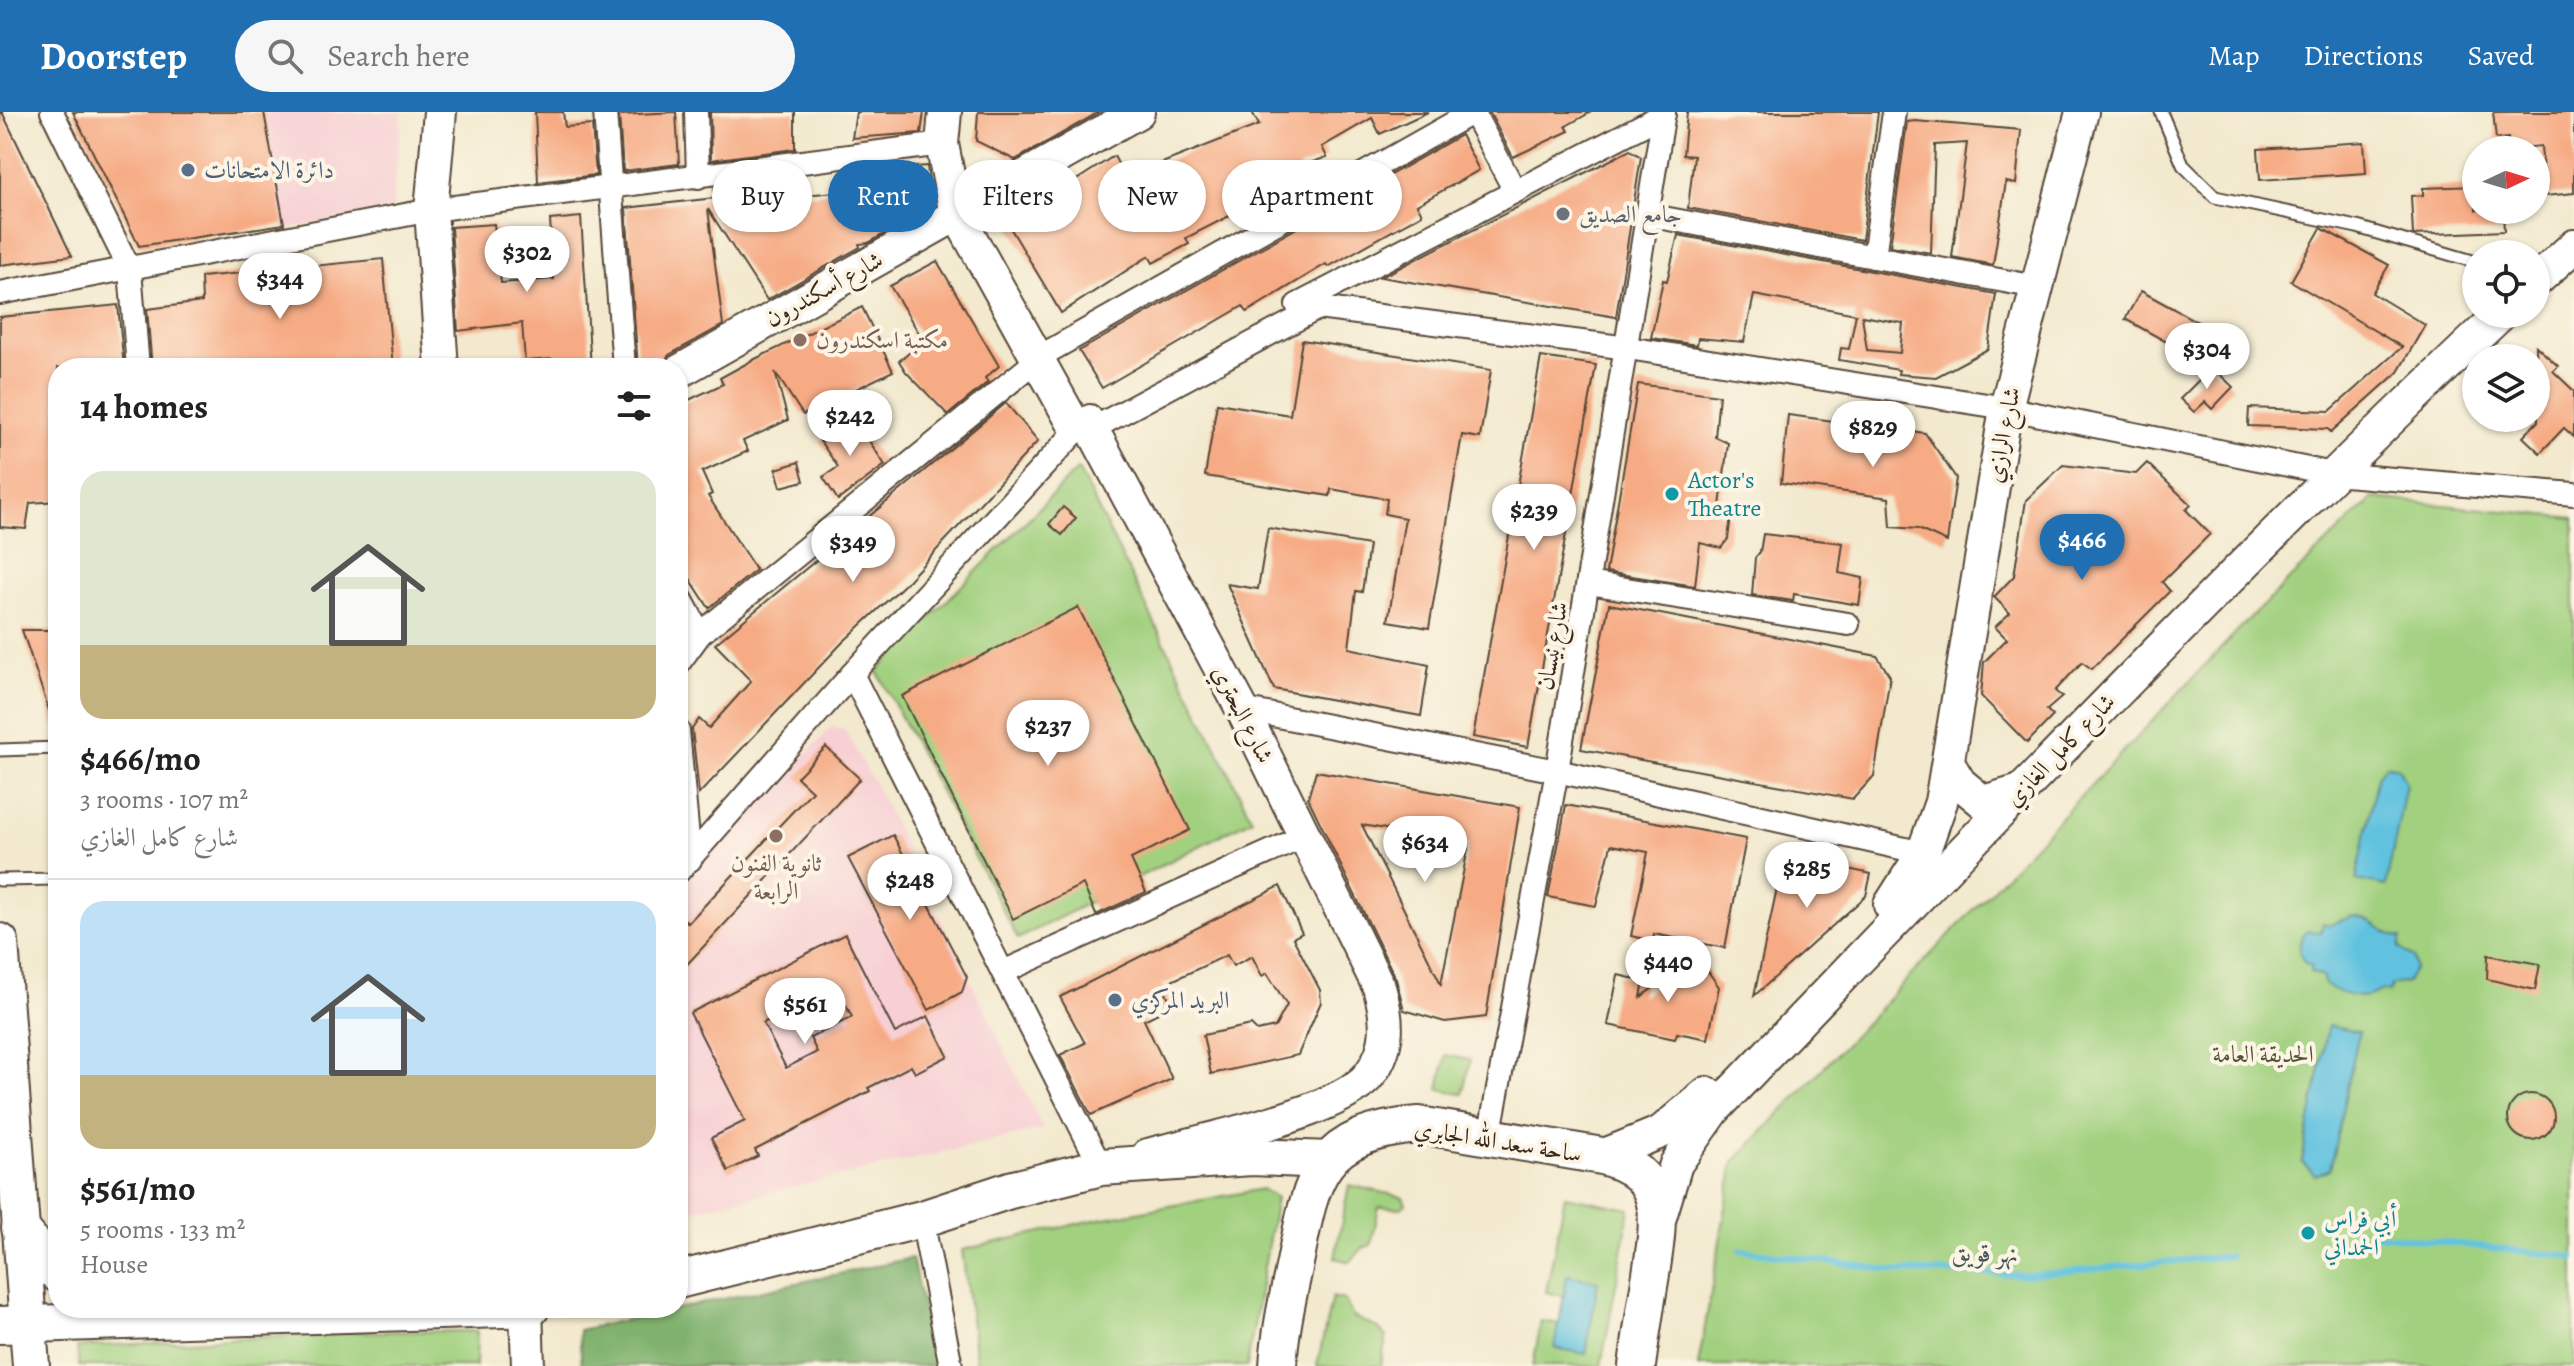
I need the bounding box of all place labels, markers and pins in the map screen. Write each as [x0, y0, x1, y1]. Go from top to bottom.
place label: دائرة الامتحانات [204, 154, 334, 186]
marker: دائرة الامتحانات [179, 161, 197, 179]
place label: جامع الصديق [1579, 198, 1682, 236]
marker: جامع الصديق [1554, 205, 1572, 223]
pin: $302 [480, 226, 574, 294]
pin: $344 [233, 253, 327, 321]
pin: $304 [2160, 323, 2254, 391]
place label: مكتبة اسكندرون [816, 324, 948, 356]
marker: مكتبة اسكندرون [791, 331, 809, 349]
pin: $242 [803, 390, 897, 458]
pin: $829 [1826, 401, 1920, 469]
place label: Actor's Theatre [1687, 464, 1761, 524]
pin: $239 [1487, 484, 1581, 552]
marker: Actor's Theatre [1663, 485, 1681, 503]
pin: $466 [2035, 514, 2129, 582]
pin: $349 [806, 516, 900, 584]
pin: $237 [1001, 700, 1095, 768]
pin: $634 [1378, 816, 1472, 884]
marker: ثانوية الفنون الرابعة [767, 827, 785, 845]
pin: $285 [1760, 842, 1854, 910]
place label: ثانوية الفنون الرابعة [731, 847, 822, 907]
pin: $248 [863, 854, 957, 922]
pin: $440 [1621, 936, 1715, 1004]
pin: $561 [758, 978, 852, 1046]
place label: البريد المركزي [1131, 984, 1229, 1019]
marker: البريد المركزي [1106, 991, 1124, 1009]
place label: أبي فراس الحمداني [2324, 1202, 2397, 1266]
marker: أبي فراس الحمداني [2299, 1224, 2317, 1242]

